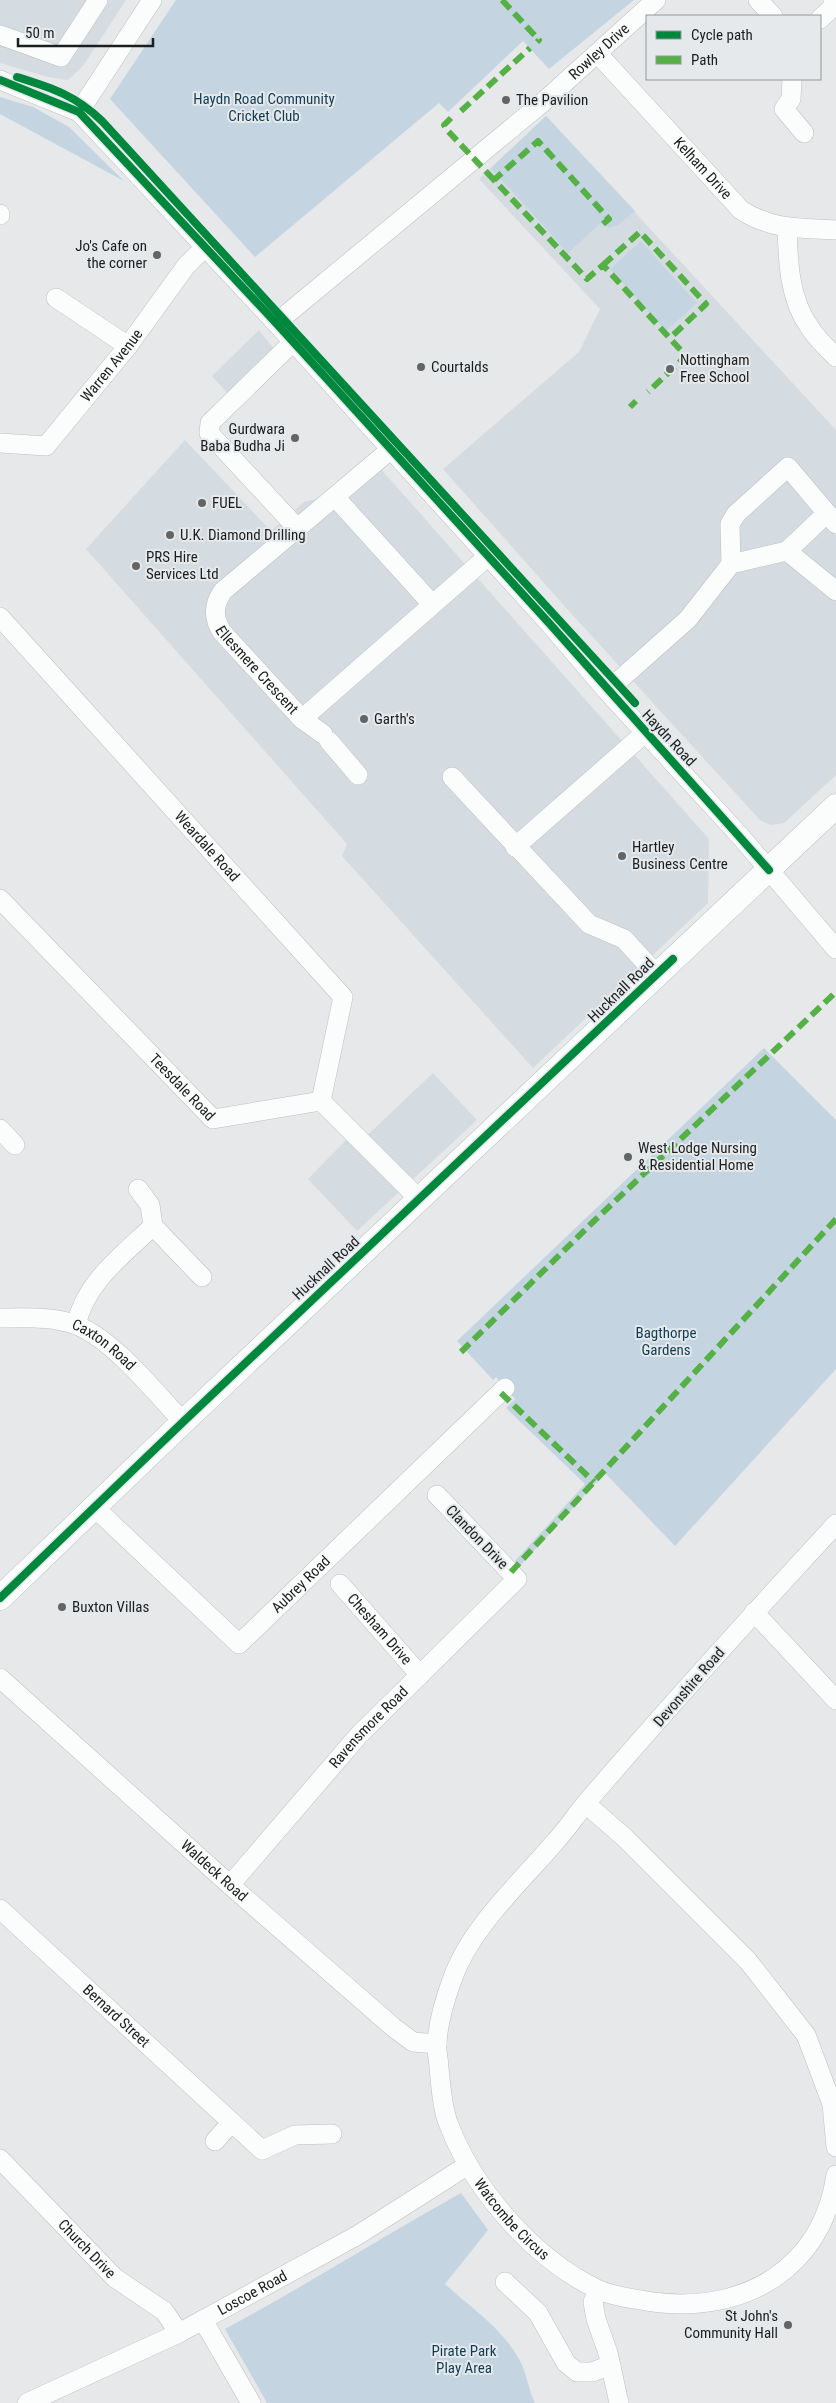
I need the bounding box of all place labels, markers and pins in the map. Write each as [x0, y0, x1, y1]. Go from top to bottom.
place label: The Pavilion [516, 91, 588, 109]
marker: The Pavilion [500, 94, 512, 106]
place label: Jo's Cafe on the corner [75, 237, 147, 272]
marker: Jo's Cafe on the corner [151, 249, 163, 261]
place label: Nottingham Free School [680, 351, 750, 386]
place label: Courtalds [431, 358, 489, 376]
marker: Courtalds [415, 361, 427, 373]
marker: Nottingham Free School [664, 363, 676, 375]
place label: Gurdwara Baba Budha Ji [200, 420, 285, 455]
marker: Gurdwara Baba Budha Ji [289, 432, 301, 444]
place label: FUEL [212, 494, 242, 512]
marker: FUEL [196, 497, 208, 509]
place label: U.K. Diamond Drilling [180, 526, 306, 544]
marker: U.K. Diamond Drilling [164, 529, 176, 541]
place label: PRS Hire Services Ltd [146, 548, 219, 583]
marker: PRS Hire Services Ltd [130, 560, 142, 572]
place label: Garth's [374, 710, 415, 728]
marker: Garth's [358, 713, 370, 725]
place label: Hartley Business Centre [632, 838, 728, 873]
marker: Hartley Business Centre [616, 850, 628, 862]
place label: West Lodge Nursing & Residential Home [638, 1139, 757, 1174]
marker: West Lodge Nursing & Residential Home [622, 1151, 634, 1163]
place label: Buxton Villas [72, 1598, 149, 1616]
marker: Buxton Villas [56, 1601, 68, 1613]
place label: St John's Community Hall [684, 2307, 778, 2342]
marker: St John's Community Hall [782, 2319, 794, 2331]

